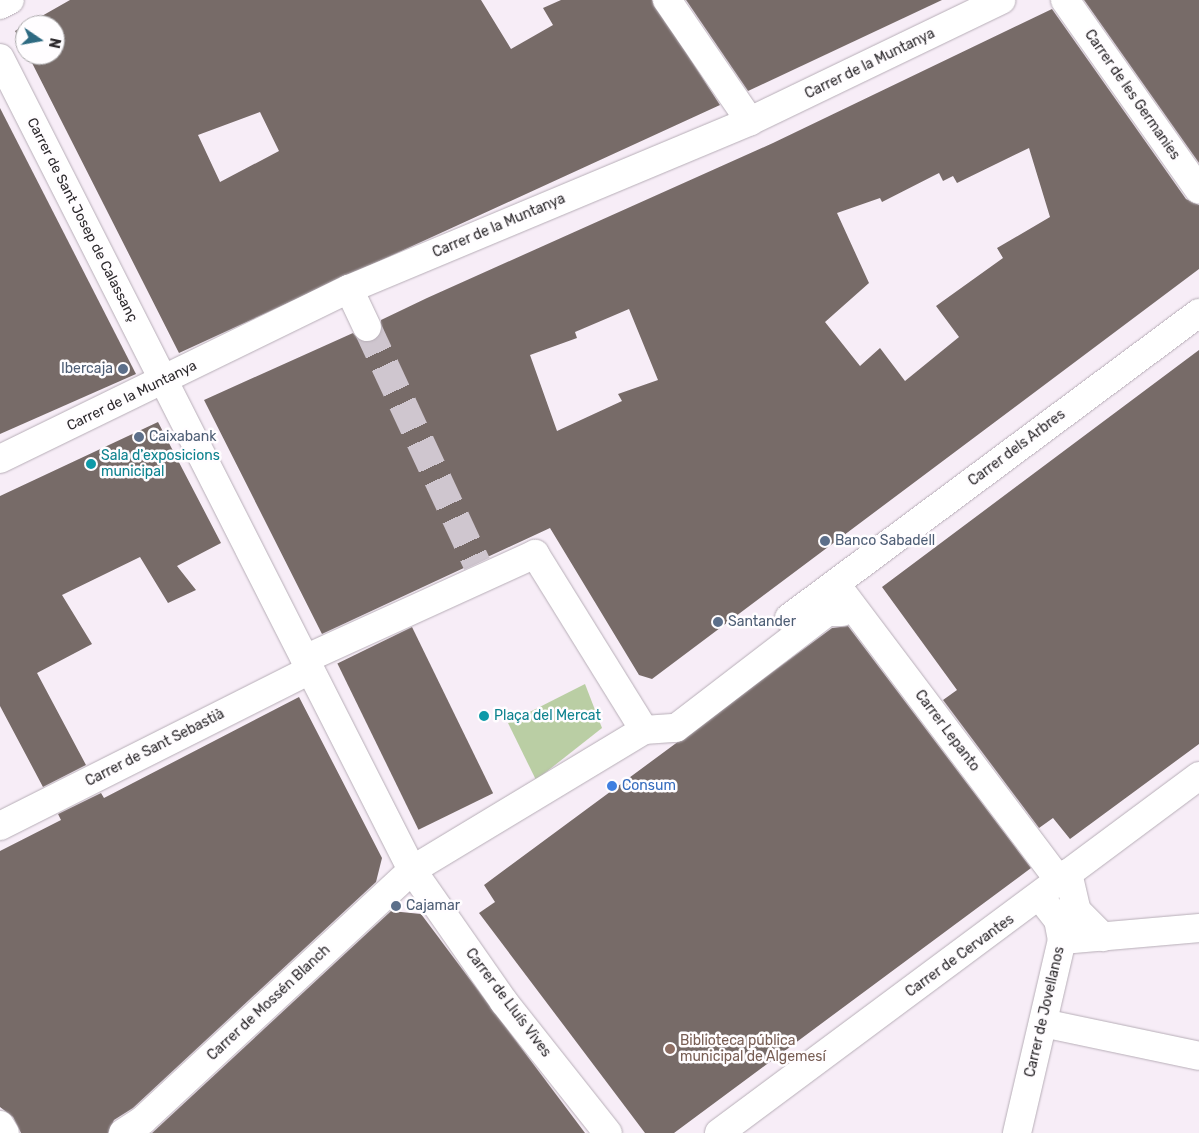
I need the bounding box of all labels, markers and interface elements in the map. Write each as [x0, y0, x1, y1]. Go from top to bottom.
north arrow [15, 15, 65, 65]
street label: Carrer de la Muntanya [802, 25, 938, 103]
street label: Carrer de les Germanies [1081, 27, 1183, 163]
text: N [45, 36, 64, 50]
street label: Carrer de Sant Josep de Calassanç [23, 115, 141, 325]
street label: Carrer de la Muntanya [430, 190, 568, 262]
street label: Carrer de la Muntanya [64, 357, 200, 435]
place label: Ibercaja [61, 361, 113, 377]
marker: Ibercaja [117, 363, 129, 375]
street label: Carrer dels Arbres [965, 406, 1069, 490]
place label: Caixabank [149, 429, 216, 445]
marker: Caixabank [133, 431, 145, 443]
place label: Sala d'exposicions municipal [101, 448, 220, 481]
marker: Sala d'exposicions municipal [85, 458, 97, 470]
place label: Banco Sabadell [835, 533, 935, 549]
marker: Banco Sabadell [819, 535, 831, 547]
place label: Santander [728, 614, 796, 630]
marker: Santander [712, 616, 724, 628]
street label: Carrer Lepanto [911, 687, 983, 775]
street label: Carrer de Sant Sebastià [83, 706, 227, 790]
place label: Plaça del Mercat [494, 708, 601, 724]
marker: Plaça del Mercat [478, 710, 490, 722]
place label: Consum [622, 778, 676, 794]
marker: Consum [606, 780, 618, 792]
place label: Cajamar [406, 898, 460, 914]
marker: Cajamar [390, 900, 402, 912]
street label: Carrer de Cervantes [902, 911, 1018, 1001]
street label: Carrer de Mossén Blanch [204, 942, 334, 1064]
street label: Carrer de Lluís Vives [461, 945, 555, 1061]
street label: Carrer de Jovellanos [1022, 945, 1068, 1079]
place label: Biblioteca pública municipal de Algemesí [680, 1033, 826, 1066]
marker: Biblioteca pública municipal de Algemesí [664, 1043, 676, 1055]

